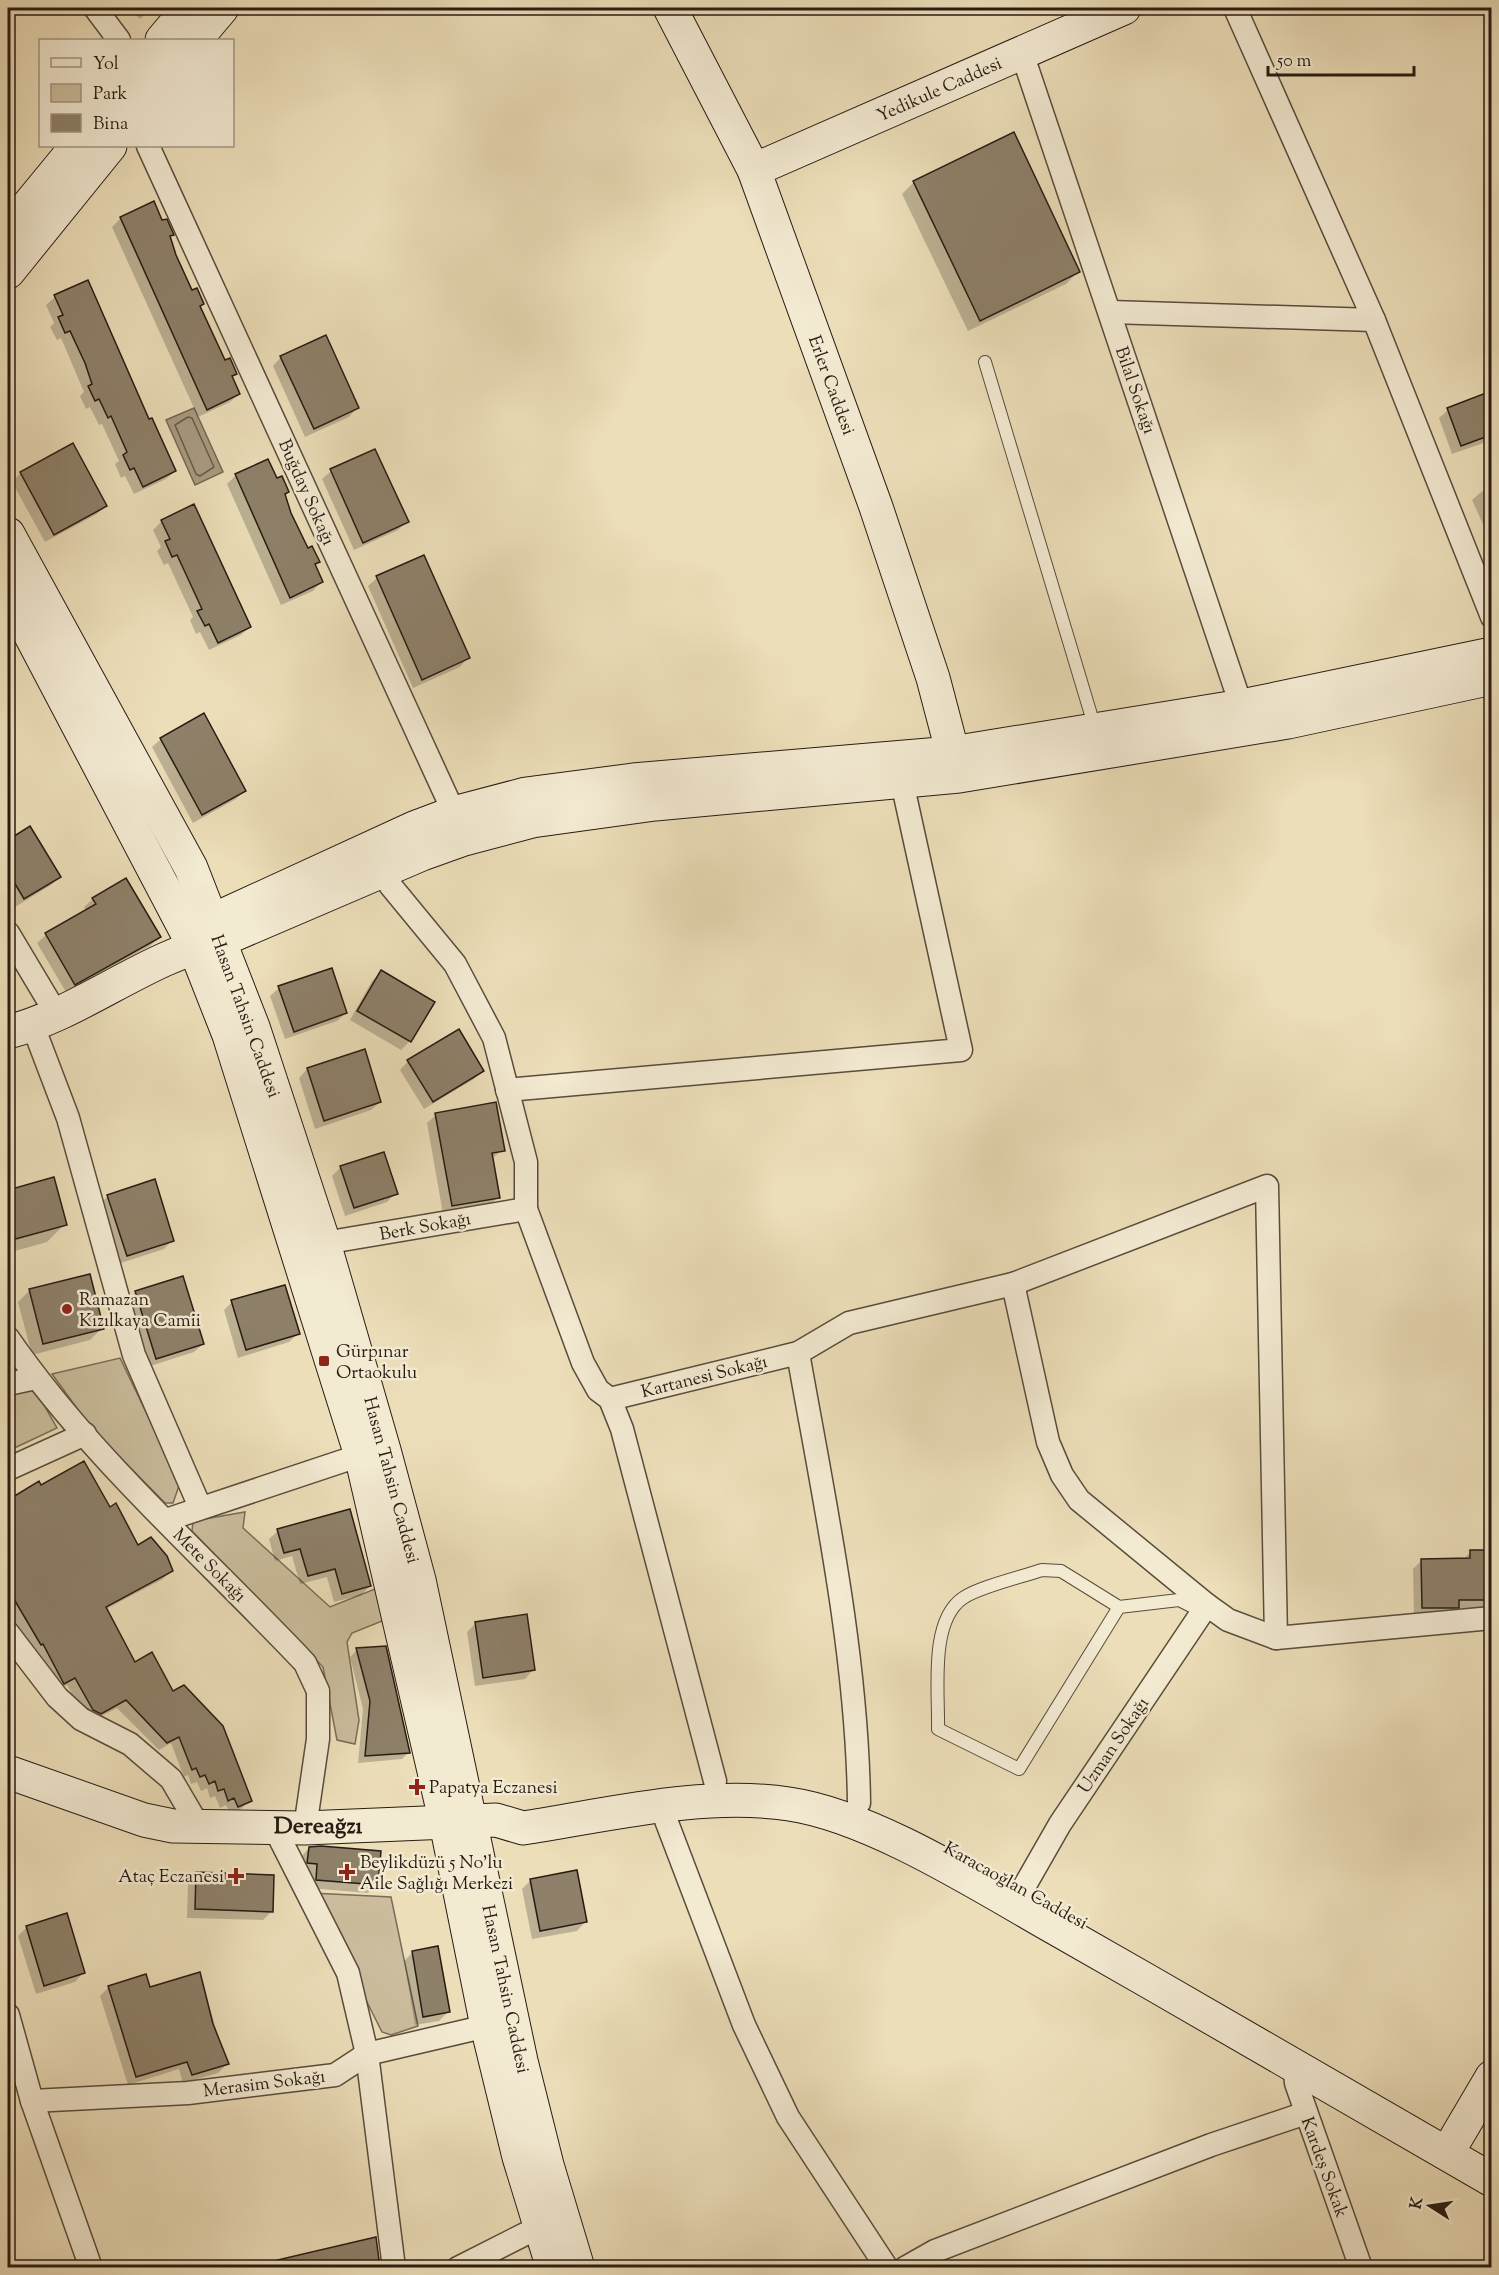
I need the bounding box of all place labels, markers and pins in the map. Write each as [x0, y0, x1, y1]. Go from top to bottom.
place label: Ramazan Kızılkaya Camii [79, 1288, 201, 1335]
marker: Ramazan Kızılkaya Camii [60, 1302, 74, 1316]
place label: Gürpınar Ortaokulu [336, 1340, 417, 1387]
marker: Gürpınar Ortaokulu [317, 1354, 331, 1368]
place label: Papatya Eczanesi [429, 1776, 558, 1802]
marker: Papatya Eczanesi [410, 1780, 424, 1794]
place label: Beylikdüzü 5 No'lu Aile Sağlığı Merkezi [360, 1851, 513, 1898]
marker: Beylikdüzü 5 No'lu Aile Sağlığı Merkezi [338, 1863, 356, 1881]
place label: Ataç Eczanesi [118, 1865, 224, 1891]
marker: Ataç Eczanesi [229, 1869, 243, 1883]

